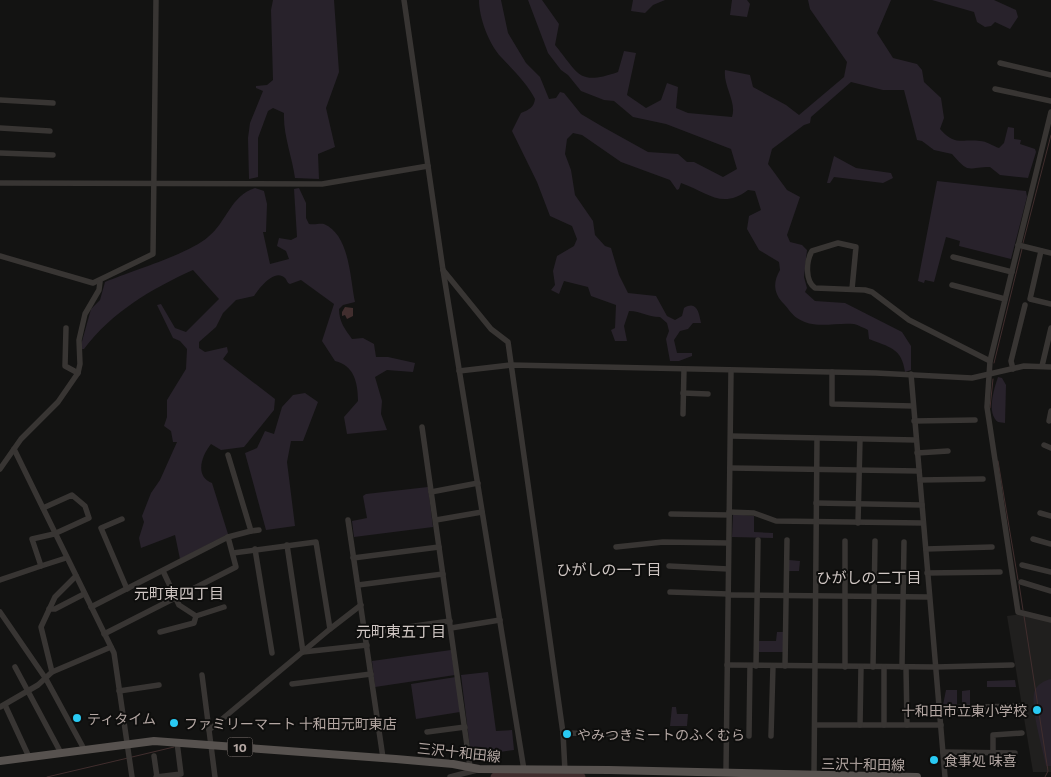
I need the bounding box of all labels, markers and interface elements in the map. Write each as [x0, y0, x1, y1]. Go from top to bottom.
district label: ひがしの一丁目 [556, 560, 662, 578]
district label: ひがしの二丁目 [816, 568, 922, 586]
district label: 元町東四丁目 [134, 584, 224, 602]
district label: 元町東五丁目 [356, 622, 446, 640]
place label: 十和田市立東小学校 [901, 702, 1027, 719]
marker: 十和田市立東小学校 [1031, 704, 1043, 716]
place label: ティタイム [87, 710, 156, 727]
marker: ティタイム [71, 712, 83, 724]
place label: ファミリーマート 十和田元町東店 [184, 715, 397, 732]
marker: ファミリーマート 十和田元町東店 [168, 717, 180, 729]
place label: やみつきミートのふくむら [577, 726, 745, 743]
marker: やみつきミートのふくむら [561, 728, 573, 740]
road number: 10 [228, 738, 252, 756]
street label: 三沢十和田線 [416, 739, 502, 765]
place label: 食事処 味喜 [944, 752, 1017, 769]
marker: 食事処 味喜 [928, 754, 940, 766]
street label: 三沢十和田線 [821, 755, 905, 773]

